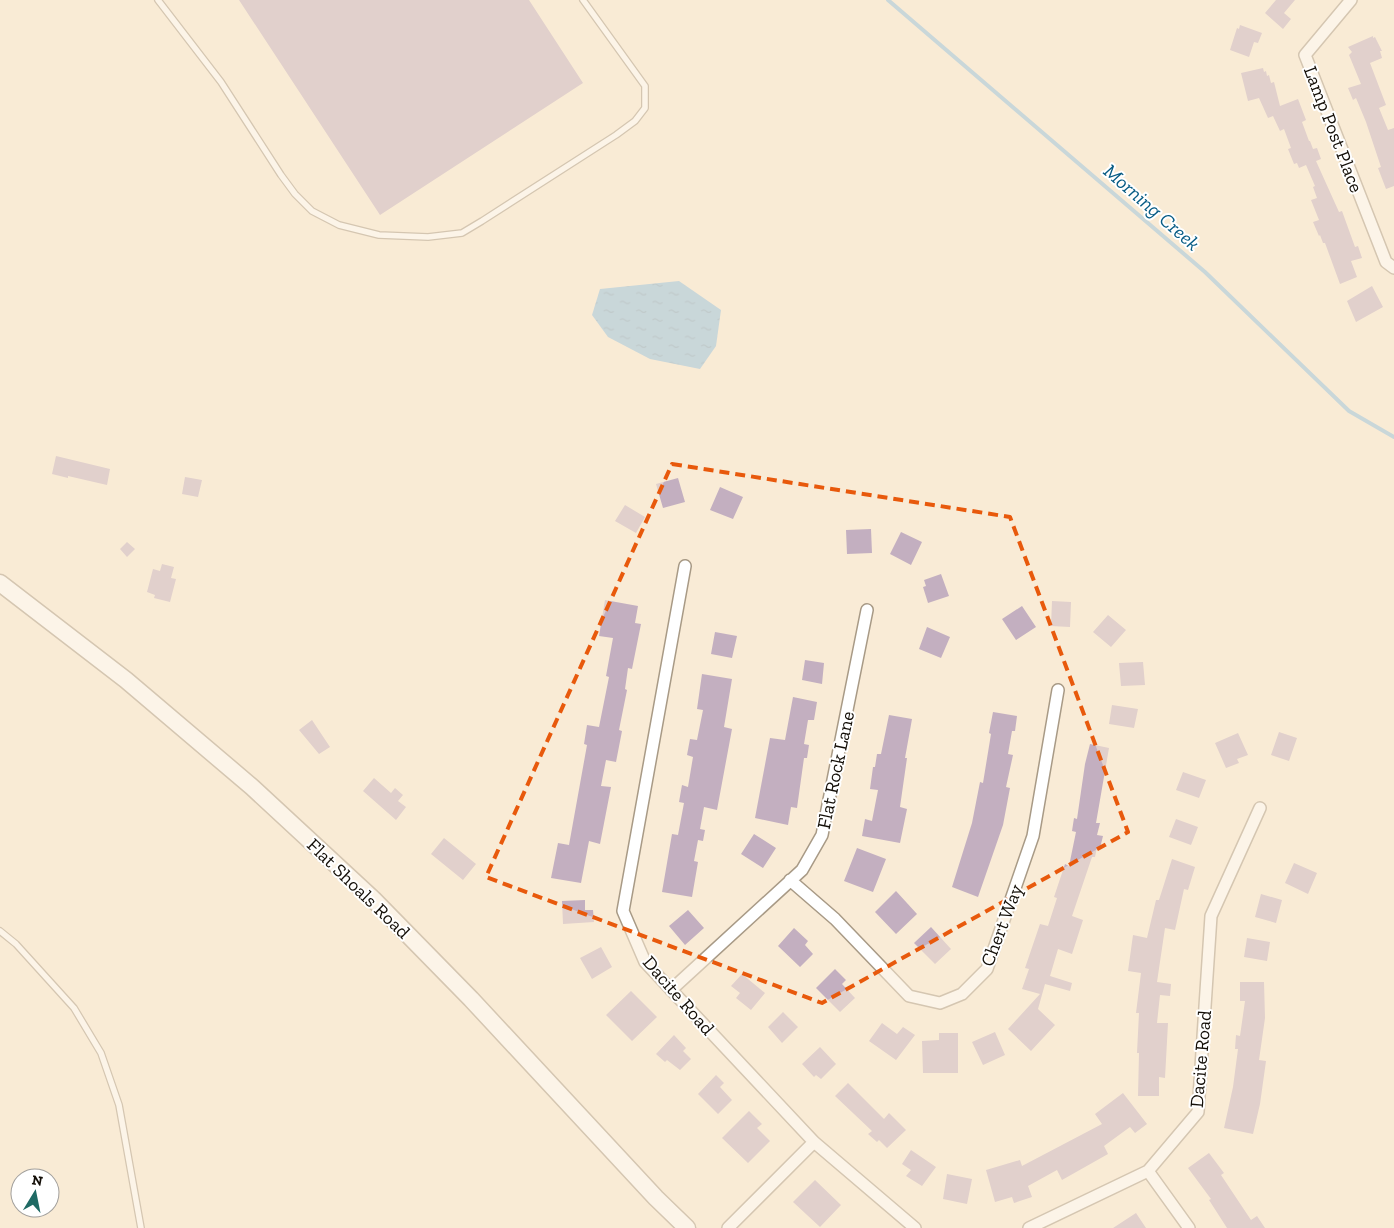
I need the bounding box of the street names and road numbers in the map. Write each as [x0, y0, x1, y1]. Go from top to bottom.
street label: Lamp Post Place [1299, 63, 1368, 196]
street label: Flat Rock Lane [812, 709, 859, 831]
street label: Flat Shoals Road [302, 833, 415, 944]
street label: Chert Way [975, 881, 1028, 969]
street label: Dacite Road [638, 951, 720, 1040]
street label: Dacite Road [1185, 1009, 1216, 1109]

